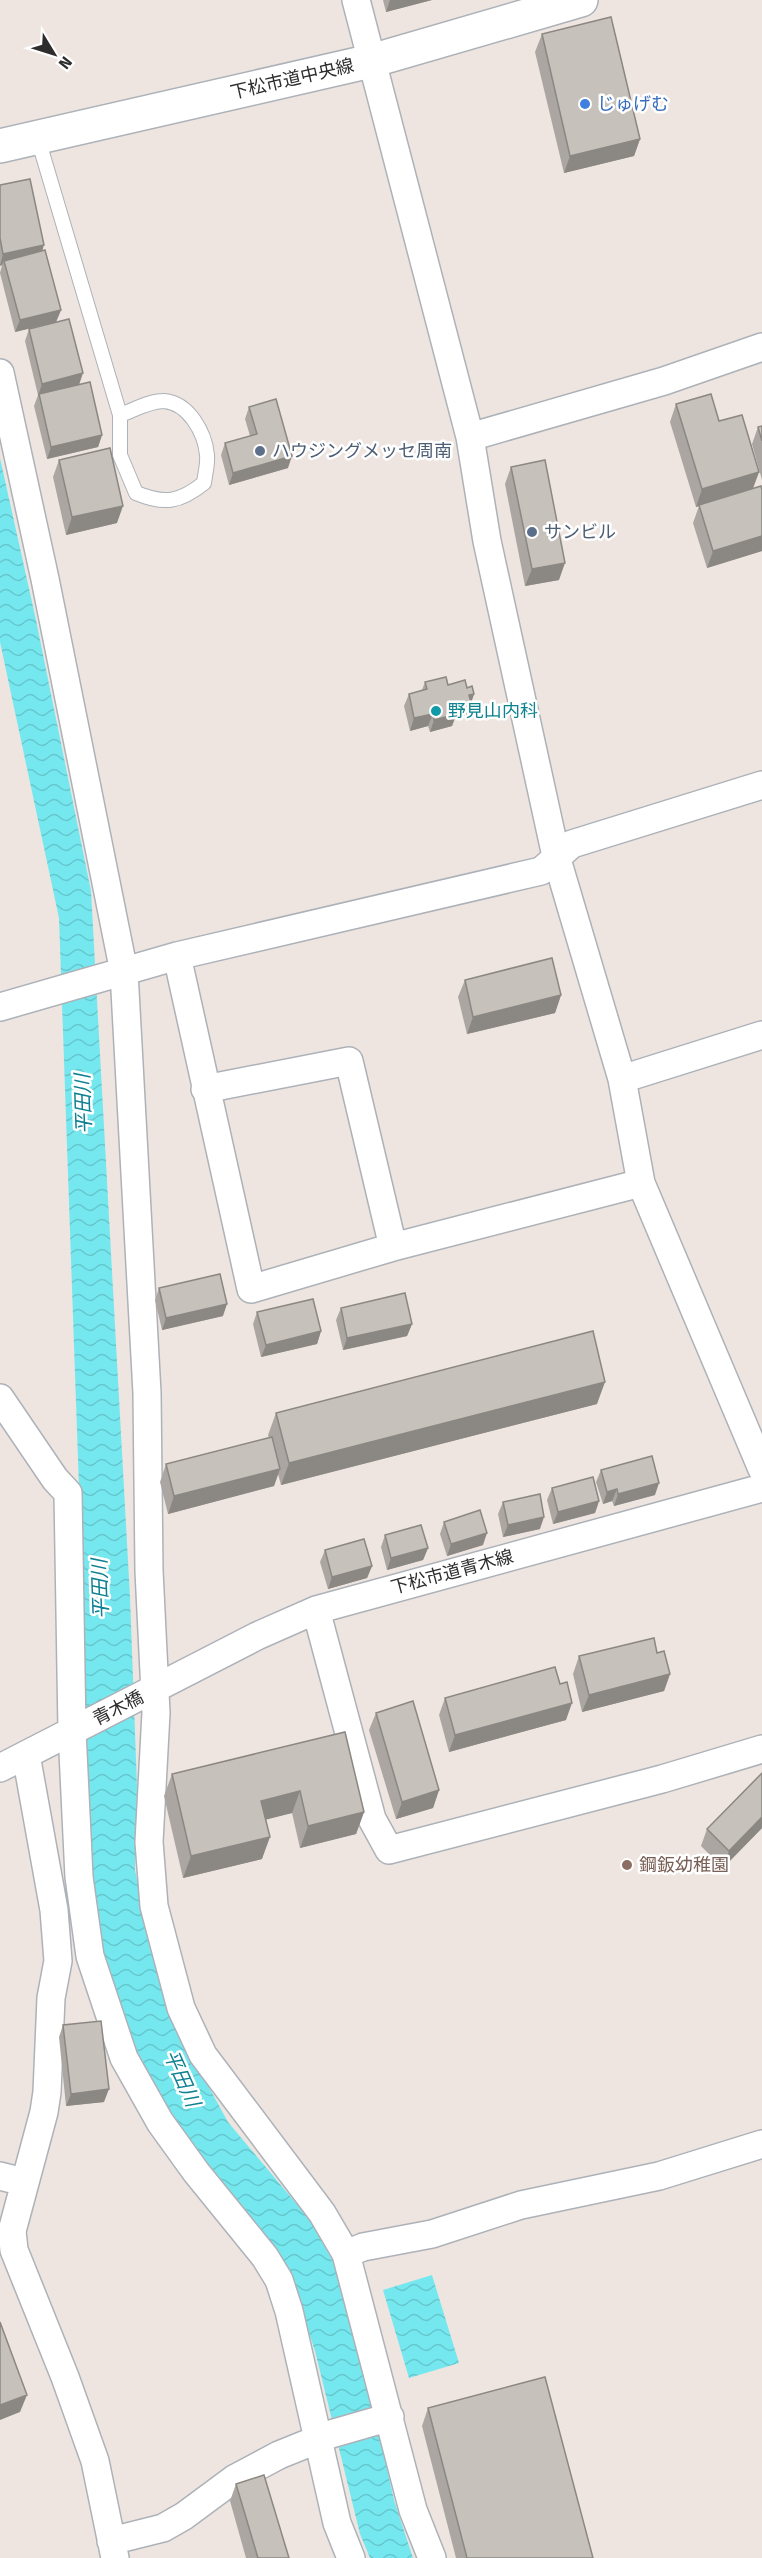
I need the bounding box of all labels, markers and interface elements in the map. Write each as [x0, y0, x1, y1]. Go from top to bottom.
north arrow [24, 24, 84, 84]
text: N [55, 53, 76, 73]
street label: 下松市道中央線 [228, 54, 356, 104]
place label: じゅげむ [597, 93, 669, 115]
marker: じゅげむ [578, 97, 592, 111]
place label: ハウジングメッセ周南 [272, 440, 452, 462]
marker: ハウジングメッセ周南 [253, 444, 267, 458]
place label: サンビル [544, 521, 616, 543]
marker: サンビル [525, 525, 539, 539]
place label: 野見山内科 [448, 700, 538, 722]
marker: 野見山内科 [429, 704, 443, 718]
water label: 平田川 [70, 1072, 96, 1134]
street label: 下松市道青木線 [388, 1545, 516, 1599]
water label: 平田川 [87, 1557, 113, 1619]
street label: 青木橋 [89, 1686, 147, 1730]
place label: 鋼鈑幼稚園 [639, 1854, 729, 1876]
marker: 鋼鈑幼稚園 [620, 1858, 634, 1872]
water label: 平田川 [159, 2046, 206, 2112]

